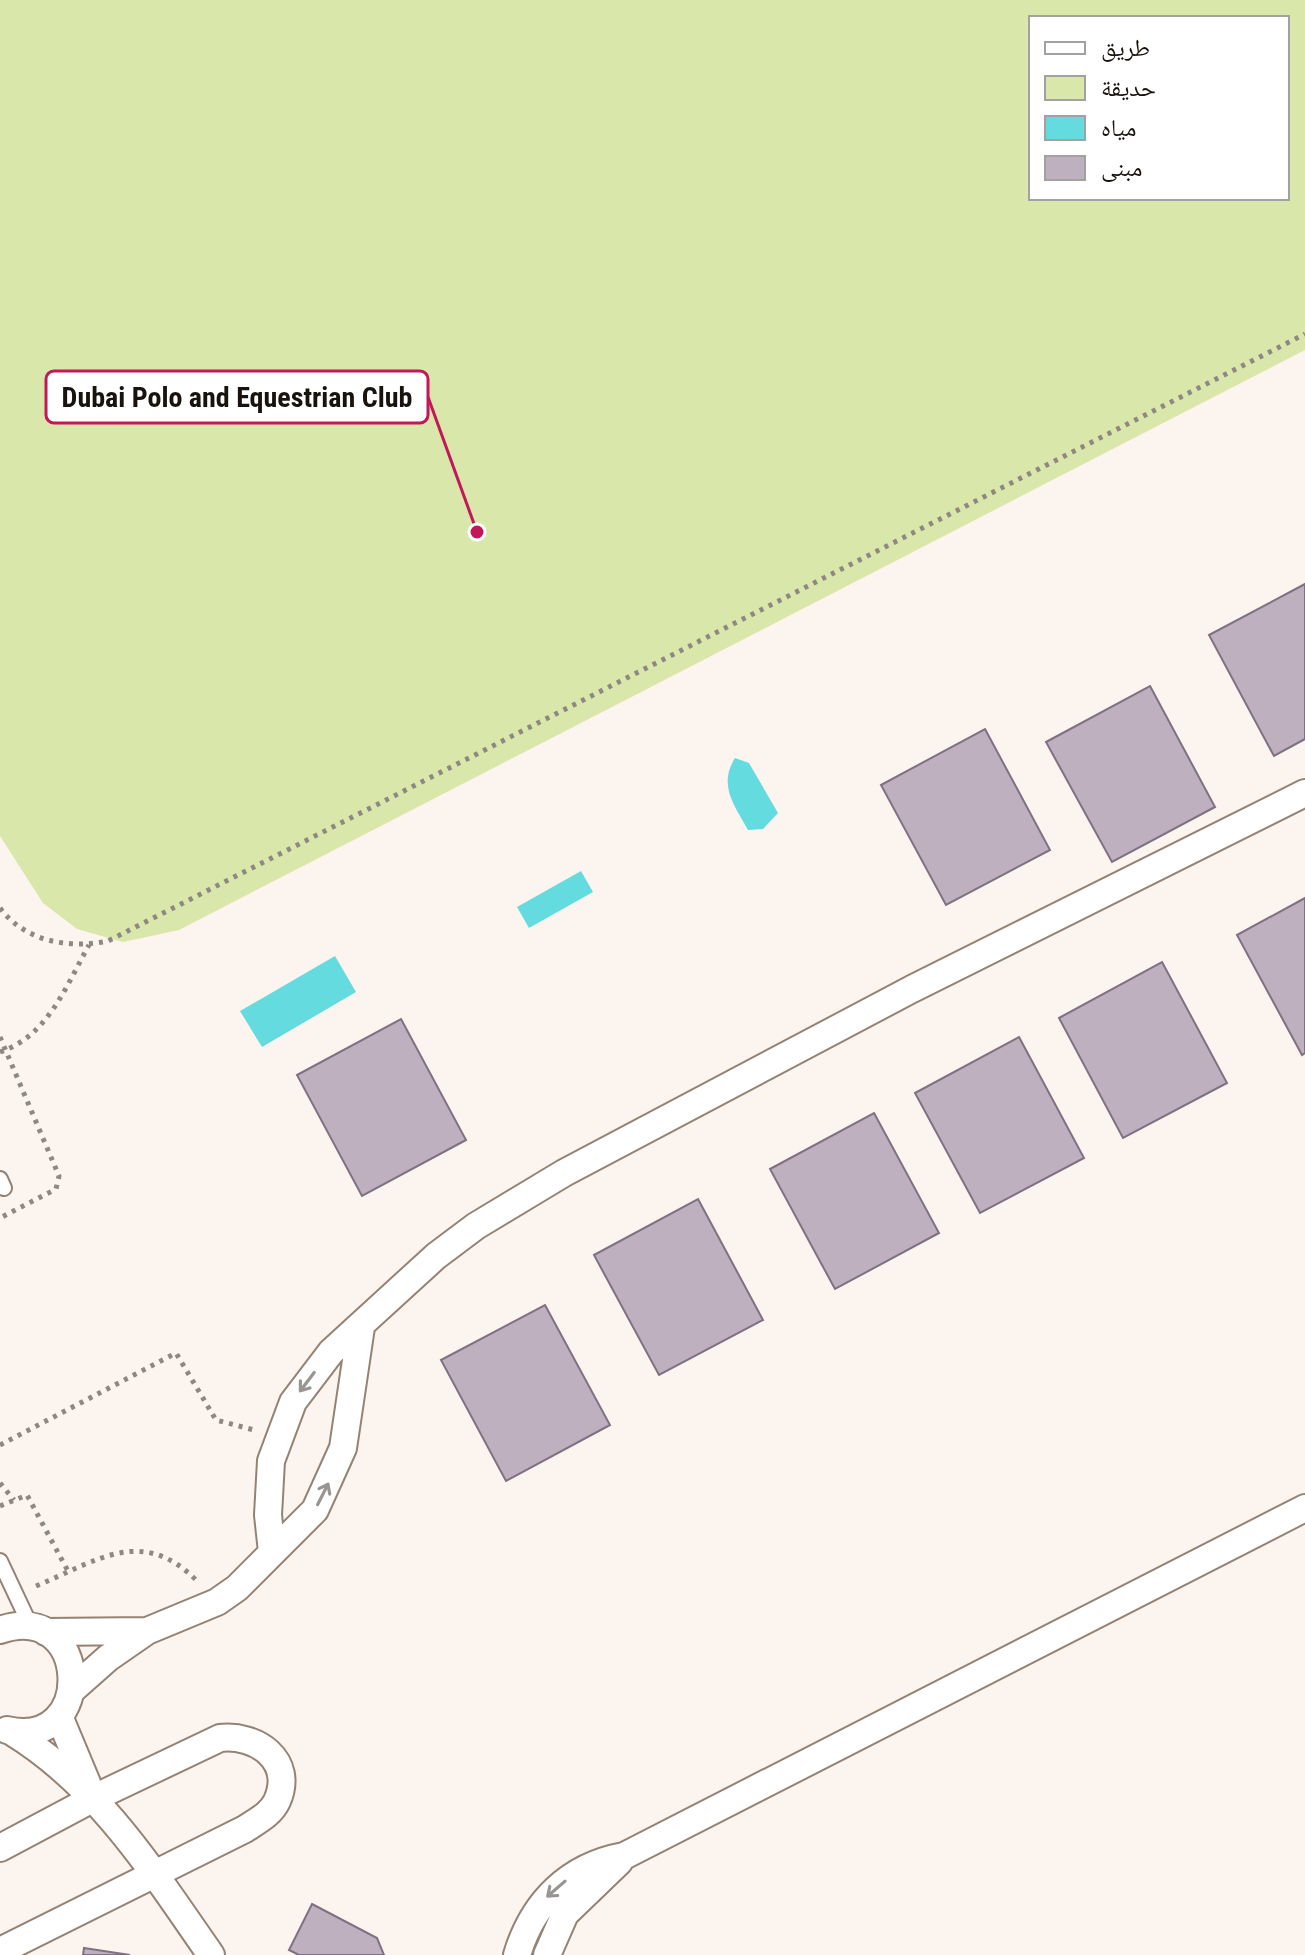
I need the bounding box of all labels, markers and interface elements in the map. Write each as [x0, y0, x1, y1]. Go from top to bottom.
legend [1029, 16, 1289, 200]
text: طريق [1101, 34, 1150, 62]
text: حديقة [1101, 74, 1156, 102]
text: مياه [1101, 114, 1136, 142]
text: مبنى [1101, 154, 1142, 182]
callout: Dubai Polo and Equestrian Club [46, 371, 428, 423]
text: Dubai Polo and Equestrian Club [62, 381, 412, 414]
one-way arrow [299, 1371, 316, 1392]
one-way arrow [316, 1482, 331, 1506]
one-way arrow [546, 1880, 566, 1898]

